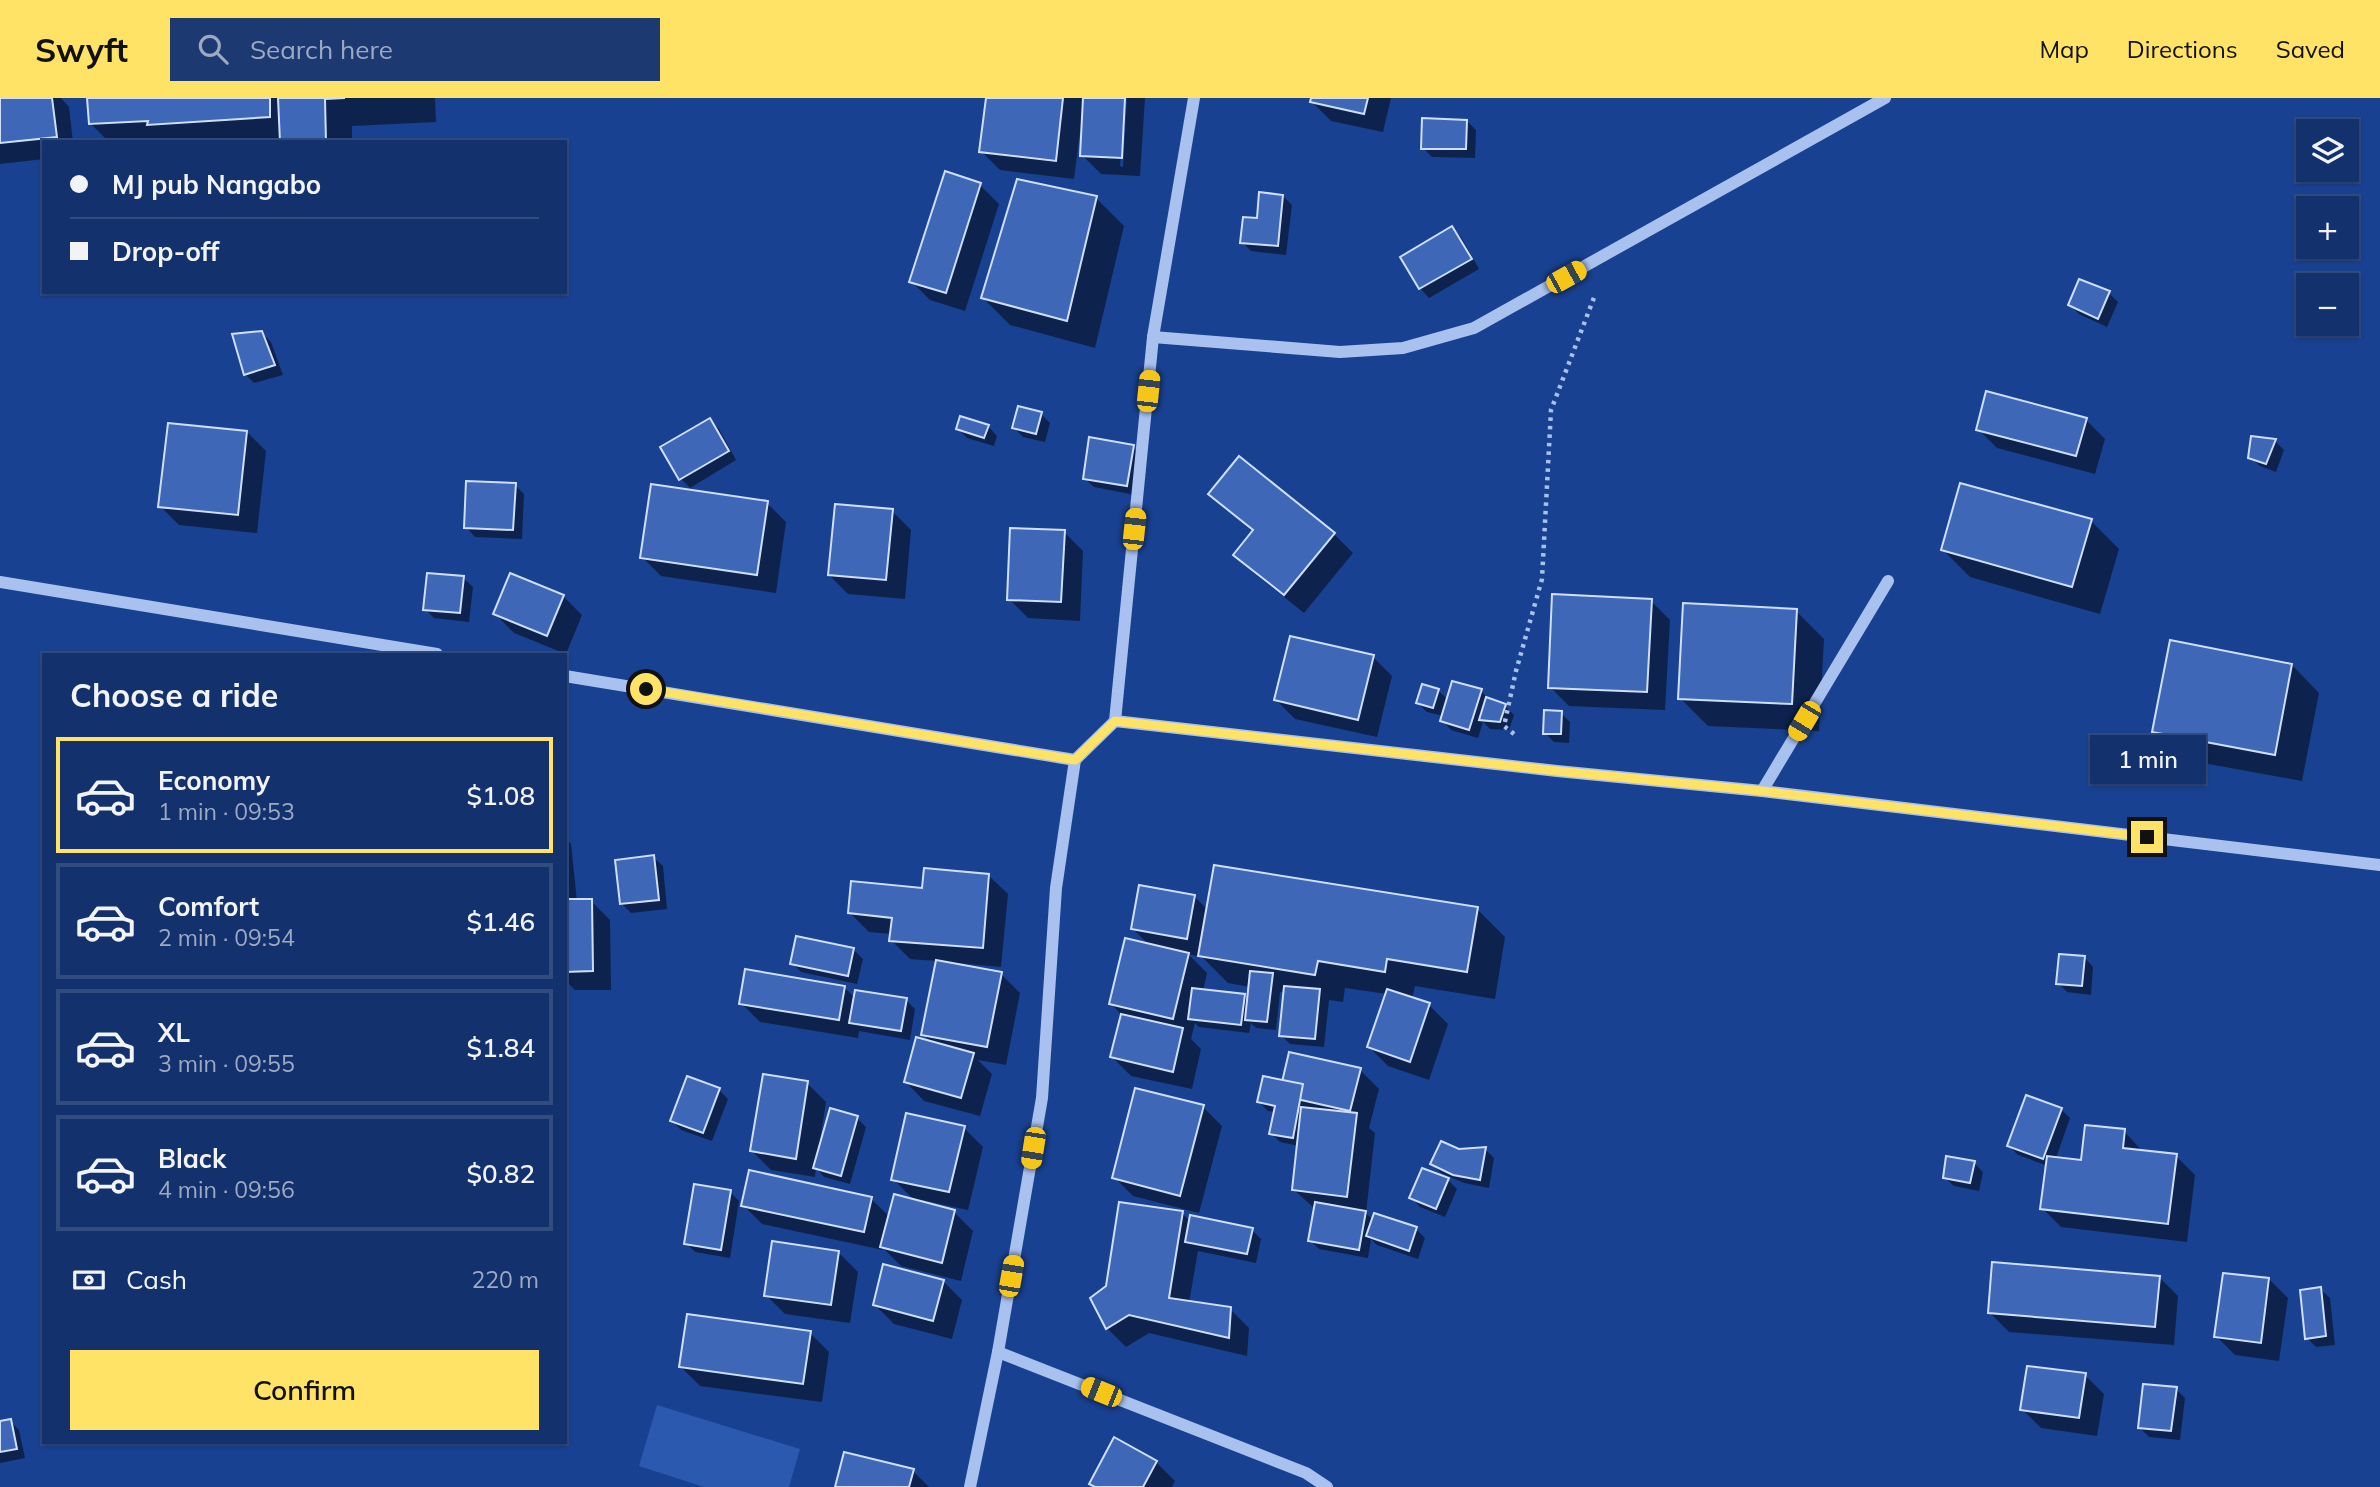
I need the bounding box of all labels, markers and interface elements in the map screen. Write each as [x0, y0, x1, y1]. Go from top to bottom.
search box [170, 18, 660, 81]
text: Swyft [35, 29, 128, 70]
icon: search [194, 30, 232, 68]
text: Search here [250, 33, 393, 66]
text: Map [2039, 34, 2089, 64]
text: Directions [2127, 34, 2238, 64]
text: Saved [2276, 34, 2345, 64]
map controls [2296, 119, 2359, 336]
button: layers [2296, 119, 2359, 182]
text: MJ pub Nangabo [112, 168, 321, 201]
button: + [2296, 196, 2359, 259]
text: Drop-off [112, 235, 219, 268]
car [1543, 258, 1590, 296]
button: − [2296, 273, 2359, 336]
car [1136, 369, 1161, 413]
car [1122, 507, 1147, 551]
route start [630, 673, 662, 705]
text: Choose a ride [70, 675, 278, 715]
car [1785, 698, 1824, 744]
callout: 1 min [2089, 736, 2205, 784]
text: 1 min [2118, 745, 2178, 774]
icon: car [74, 764, 137, 827]
text: Economy [158, 764, 270, 797]
text: $1.08 [466, 779, 535, 812]
text: 1 min · 09:53 [158, 797, 295, 826]
route end [2131, 821, 2163, 853]
icon: car [74, 890, 137, 953]
text: Comfort [158, 890, 259, 923]
text: $1.46 [466, 905, 535, 938]
text: 2 min · 09:54 [158, 923, 295, 952]
icon: car [74, 1016, 137, 1079]
text: XL [158, 1016, 190, 1049]
text: $1.84 [466, 1031, 535, 1064]
text: 3 min · 09:55 [158, 1049, 295, 1078]
car [1020, 1126, 1047, 1170]
icon: car [74, 1142, 137, 1205]
text: Black [158, 1142, 226, 1175]
text: $0.82 [466, 1157, 535, 1190]
text: 4 min · 09:56 [158, 1175, 295, 1204]
car [998, 1253, 1025, 1299]
icon: cash [70, 1261, 108, 1299]
text: Cash [126, 1263, 187, 1296]
text: 220 m [471, 1265, 539, 1294]
button: Confirm [70, 1350, 539, 1430]
car [1078, 1374, 1125, 1410]

